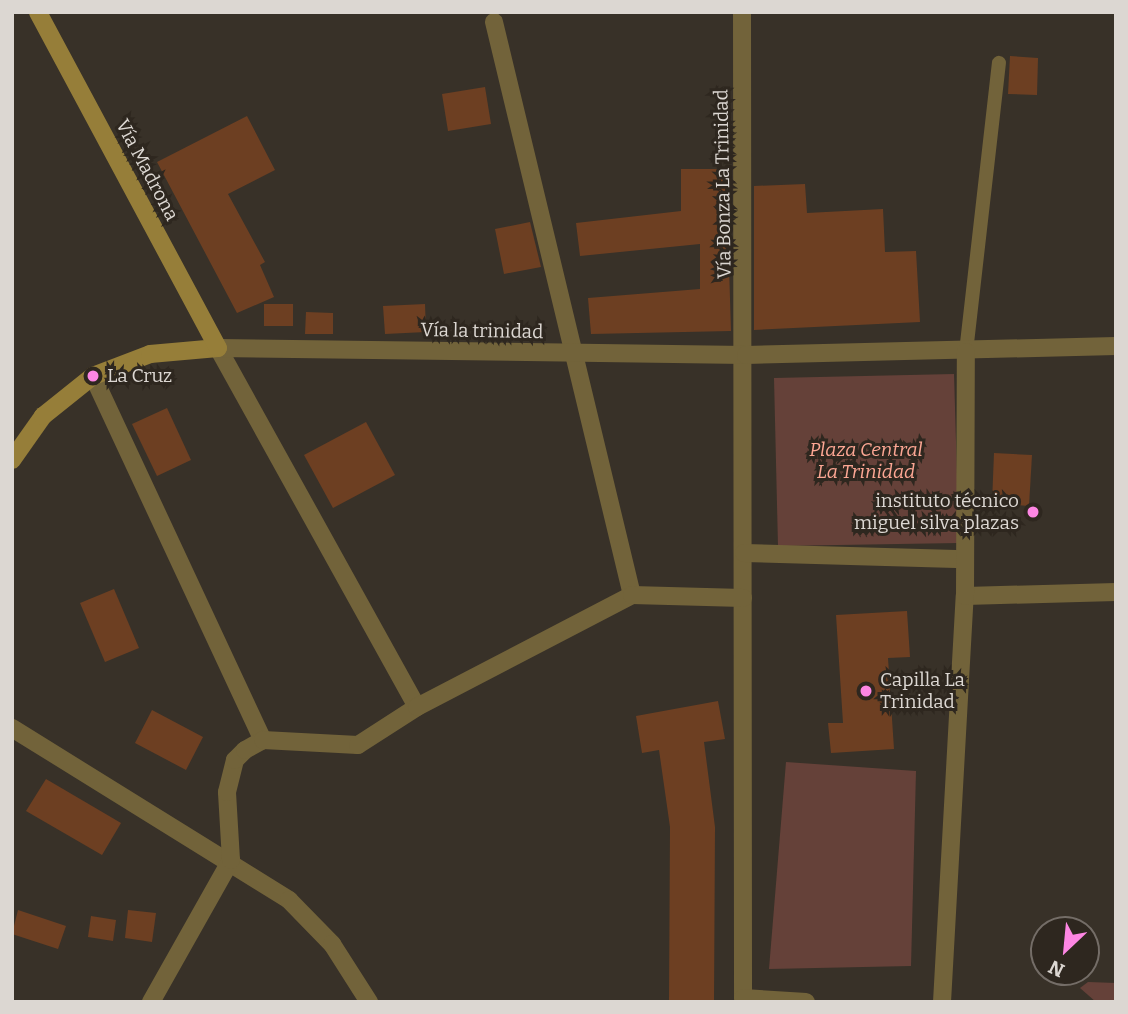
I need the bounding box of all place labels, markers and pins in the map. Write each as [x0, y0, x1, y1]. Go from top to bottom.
place label: La Cruz [107, 365, 172, 387]
marker: La Cruz [85, 368, 101, 384]
place label: instituto técnico miguel silva plazas [854, 490, 1019, 534]
marker: instituto técnico miguel silva plazas [1025, 504, 1041, 520]
place label: Capilla La Trinidad [880, 669, 965, 713]
marker: Capilla La Trinidad [858, 683, 874, 699]

